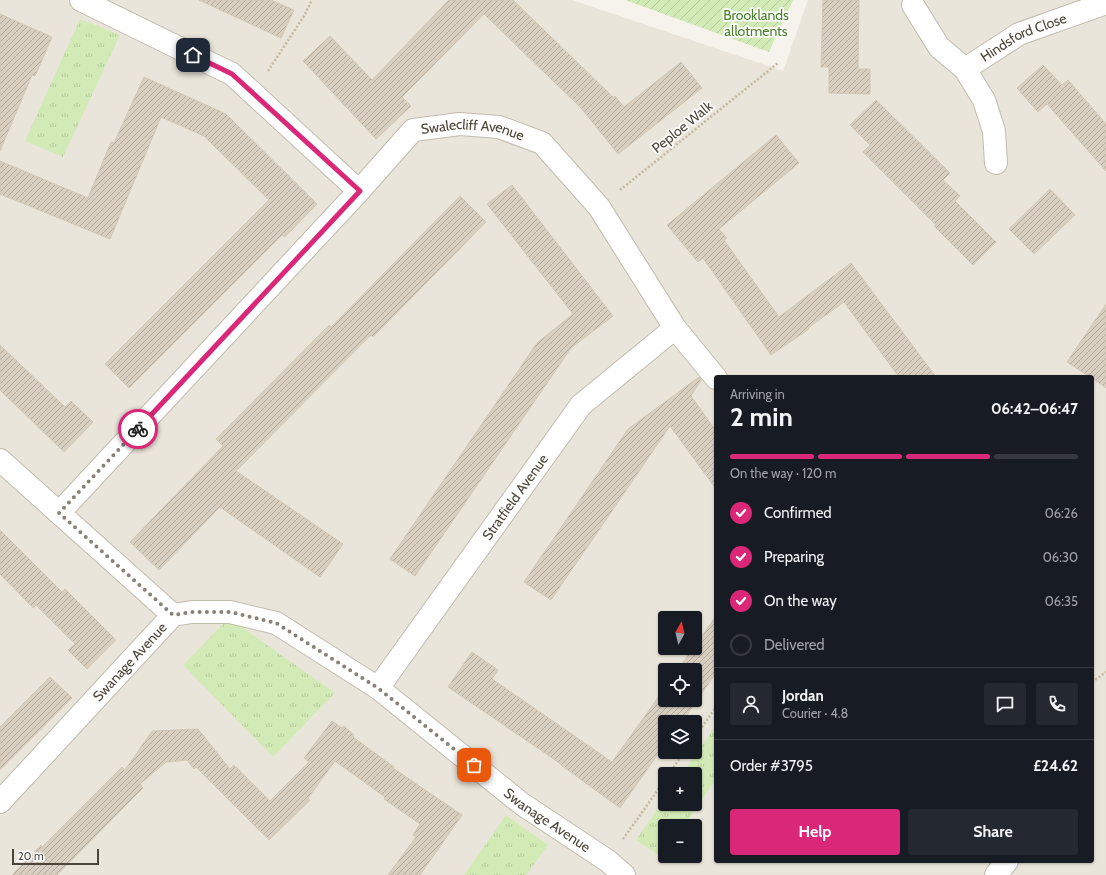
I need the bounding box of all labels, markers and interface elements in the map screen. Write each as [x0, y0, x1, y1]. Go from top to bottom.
park label: Brooklands allotments [723, 6, 789, 40]
street label: Hindsford Close [977, 9, 1069, 66]
pin [176, 38, 210, 72]
icon: home [182, 44, 204, 66]
street label: Peploe Walk [648, 97, 717, 157]
street label: Swalecliff Avenue [420, 115, 527, 145]
text: Arriving in [730, 386, 785, 402]
text: 06:42–06:47 [991, 400, 1078, 418]
text: 2 min [730, 401, 793, 433]
courier [118, 409, 158, 449]
icon: bike [127, 418, 149, 440]
street label: Stratfield Avenue [478, 450, 552, 544]
text: On the way · 120 m [730, 465, 836, 481]
icon: check [730, 502, 752, 524]
text: Confirmed [764, 504, 832, 522]
text: 06:26 [1045, 505, 1078, 521]
icon: check [730, 546, 752, 568]
text: Preparing [764, 548, 824, 566]
text: 06:30 [1043, 549, 1078, 565]
icon: check [730, 590, 752, 612]
text: On the way [764, 592, 837, 610]
text: 06:35 [1045, 593, 1078, 609]
north arrow [658, 611, 702, 655]
map controls [658, 611, 702, 863]
street label: Swanage Avenue [89, 619, 171, 705]
text: Delivered [764, 636, 825, 654]
button: locate [658, 663, 702, 707]
button: person [730, 683, 772, 725]
button: chat [984, 683, 1026, 725]
button: phone [1036, 683, 1078, 725]
text: Jordan [782, 687, 824, 705]
text: Courier · 4.8 [782, 705, 848, 721]
button: layers [658, 715, 702, 759]
pin [457, 748, 491, 782]
icon: bag [463, 754, 485, 776]
text: Order #3795 [730, 757, 813, 775]
text: £24.62 [1033, 757, 1078, 775]
button: + [658, 767, 702, 811]
street label: Swanage Avenue [500, 784, 594, 856]
button: Help [730, 809, 900, 855]
button: Share [908, 809, 1078, 855]
button: − [658, 819, 702, 863]
scale bar [12, 847, 99, 866]
text: 20 m [18, 849, 44, 863]

